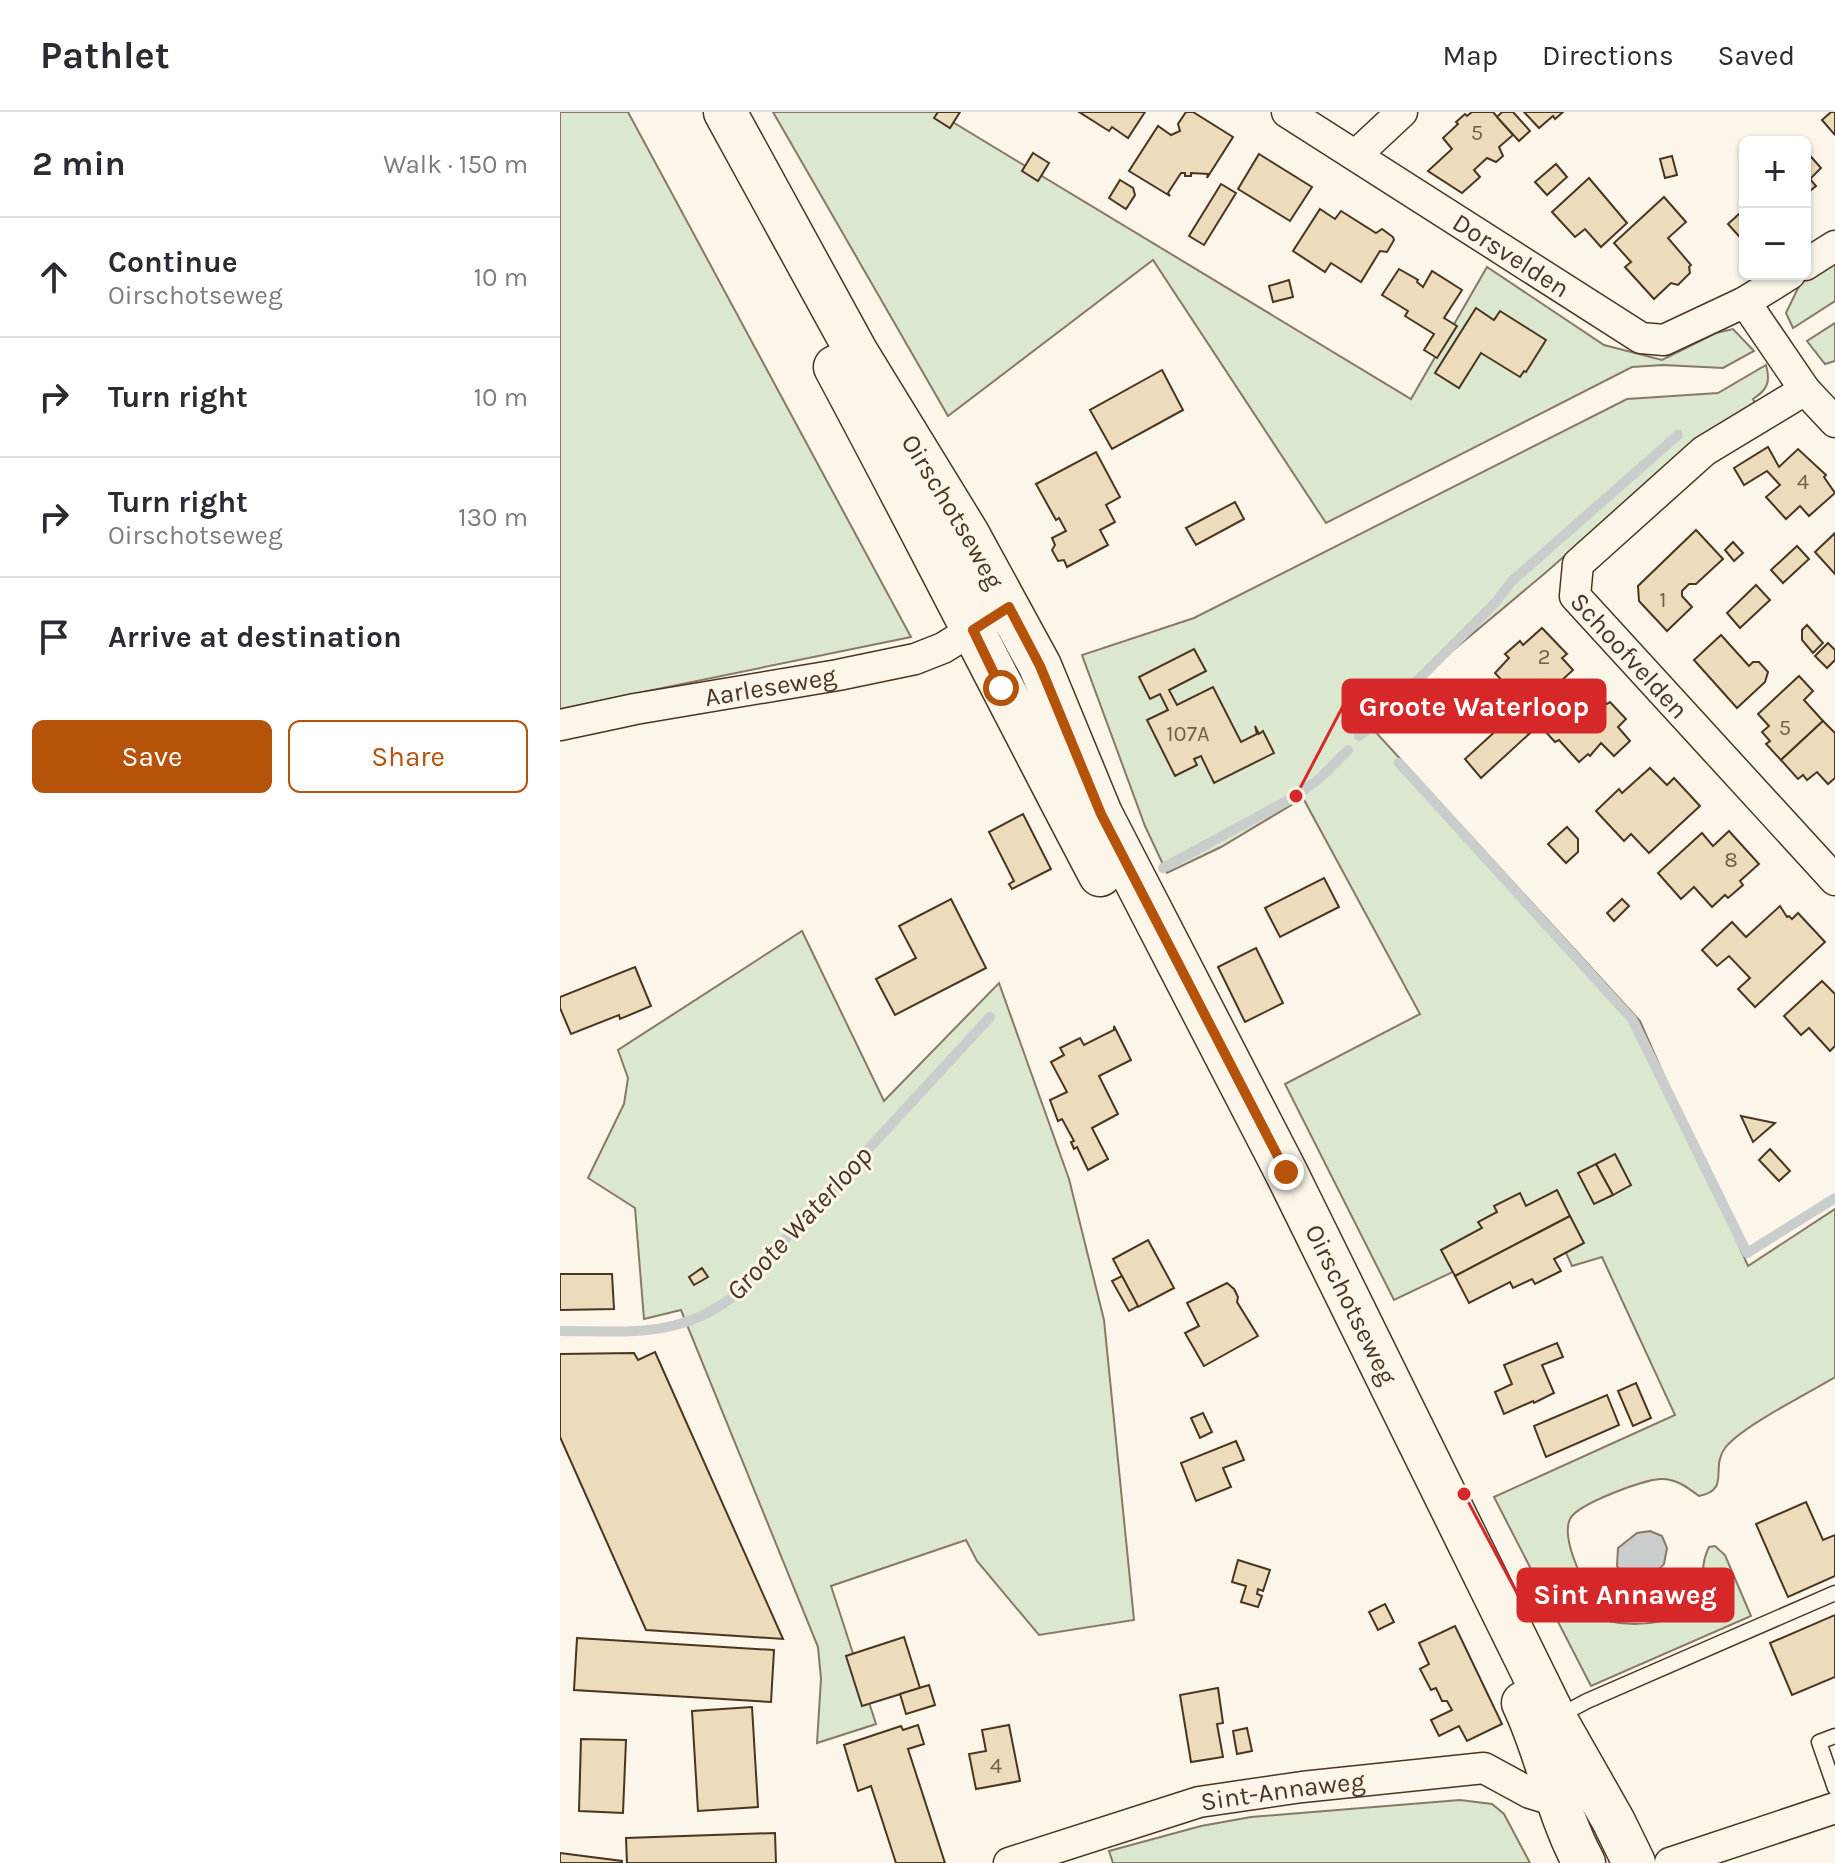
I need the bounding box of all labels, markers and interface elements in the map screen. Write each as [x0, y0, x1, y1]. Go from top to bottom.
text: Pathlet [40, 33, 170, 78]
text: Map [1443, 39, 1498, 72]
text: Directions [1542, 39, 1674, 72]
text: Saved [1718, 39, 1795, 72]
house number: 5 [1471, 120, 1483, 146]
map controls [1739, 136, 1811, 280]
button: + [1739, 136, 1811, 208]
text: 2 min [32, 144, 126, 184]
text: Walk · 150 m [383, 149, 528, 180]
street label: Dorsvelden [1447, 206, 1575, 304]
button: − [1739, 208, 1811, 280]
text: Continue [108, 244, 238, 280]
icon: ahead [32, 255, 76, 299]
text: 10 m [473, 262, 528, 293]
text: Oirschotseweg [108, 280, 283, 311]
icon: right [32, 375, 76, 419]
text: Turn right [108, 379, 248, 415]
text: 10 m [473, 382, 528, 413]
street label: Oirschotseweg [895, 428, 1011, 595]
house number: 4 [1797, 469, 1809, 495]
text: Turn right [108, 484, 248, 520]
icon: right [32, 495, 76, 539]
text: 130 m [458, 502, 528, 533]
text: Oirschotseweg [108, 520, 283, 551]
street label: Schoofvelden [1564, 586, 1695, 725]
house number: 1 [1659, 587, 1667, 613]
icon: arrive [32, 615, 76, 659]
text: Arrive at destination [108, 619, 402, 655]
house number: 2 [1538, 644, 1550, 670]
street label: Aarleseweg [702, 660, 839, 713]
route start [983, 670, 1019, 706]
callout: Groote Waterloop [1343, 680, 1605, 732]
text: Groote Waterloop [1359, 690, 1589, 723]
house number: 5 [1779, 715, 1791, 741]
button: Save [32, 720, 272, 793]
button: Share [288, 720, 528, 793]
house number: 107A [1166, 721, 1210, 747]
house number: 8 [1724, 847, 1738, 873]
water label: Groote Waterloop [719, 1139, 879, 1307]
route end [1268, 1154, 1304, 1190]
street label: Oirschotseweg [1299, 1219, 1404, 1390]
callout: Sint Annaweg [1518, 1569, 1733, 1621]
text: Sint Annaweg [1533, 1578, 1717, 1611]
house number: 4 [990, 1753, 1002, 1779]
street label: Sint-Annaweg [1198, 1765, 1367, 1817]

